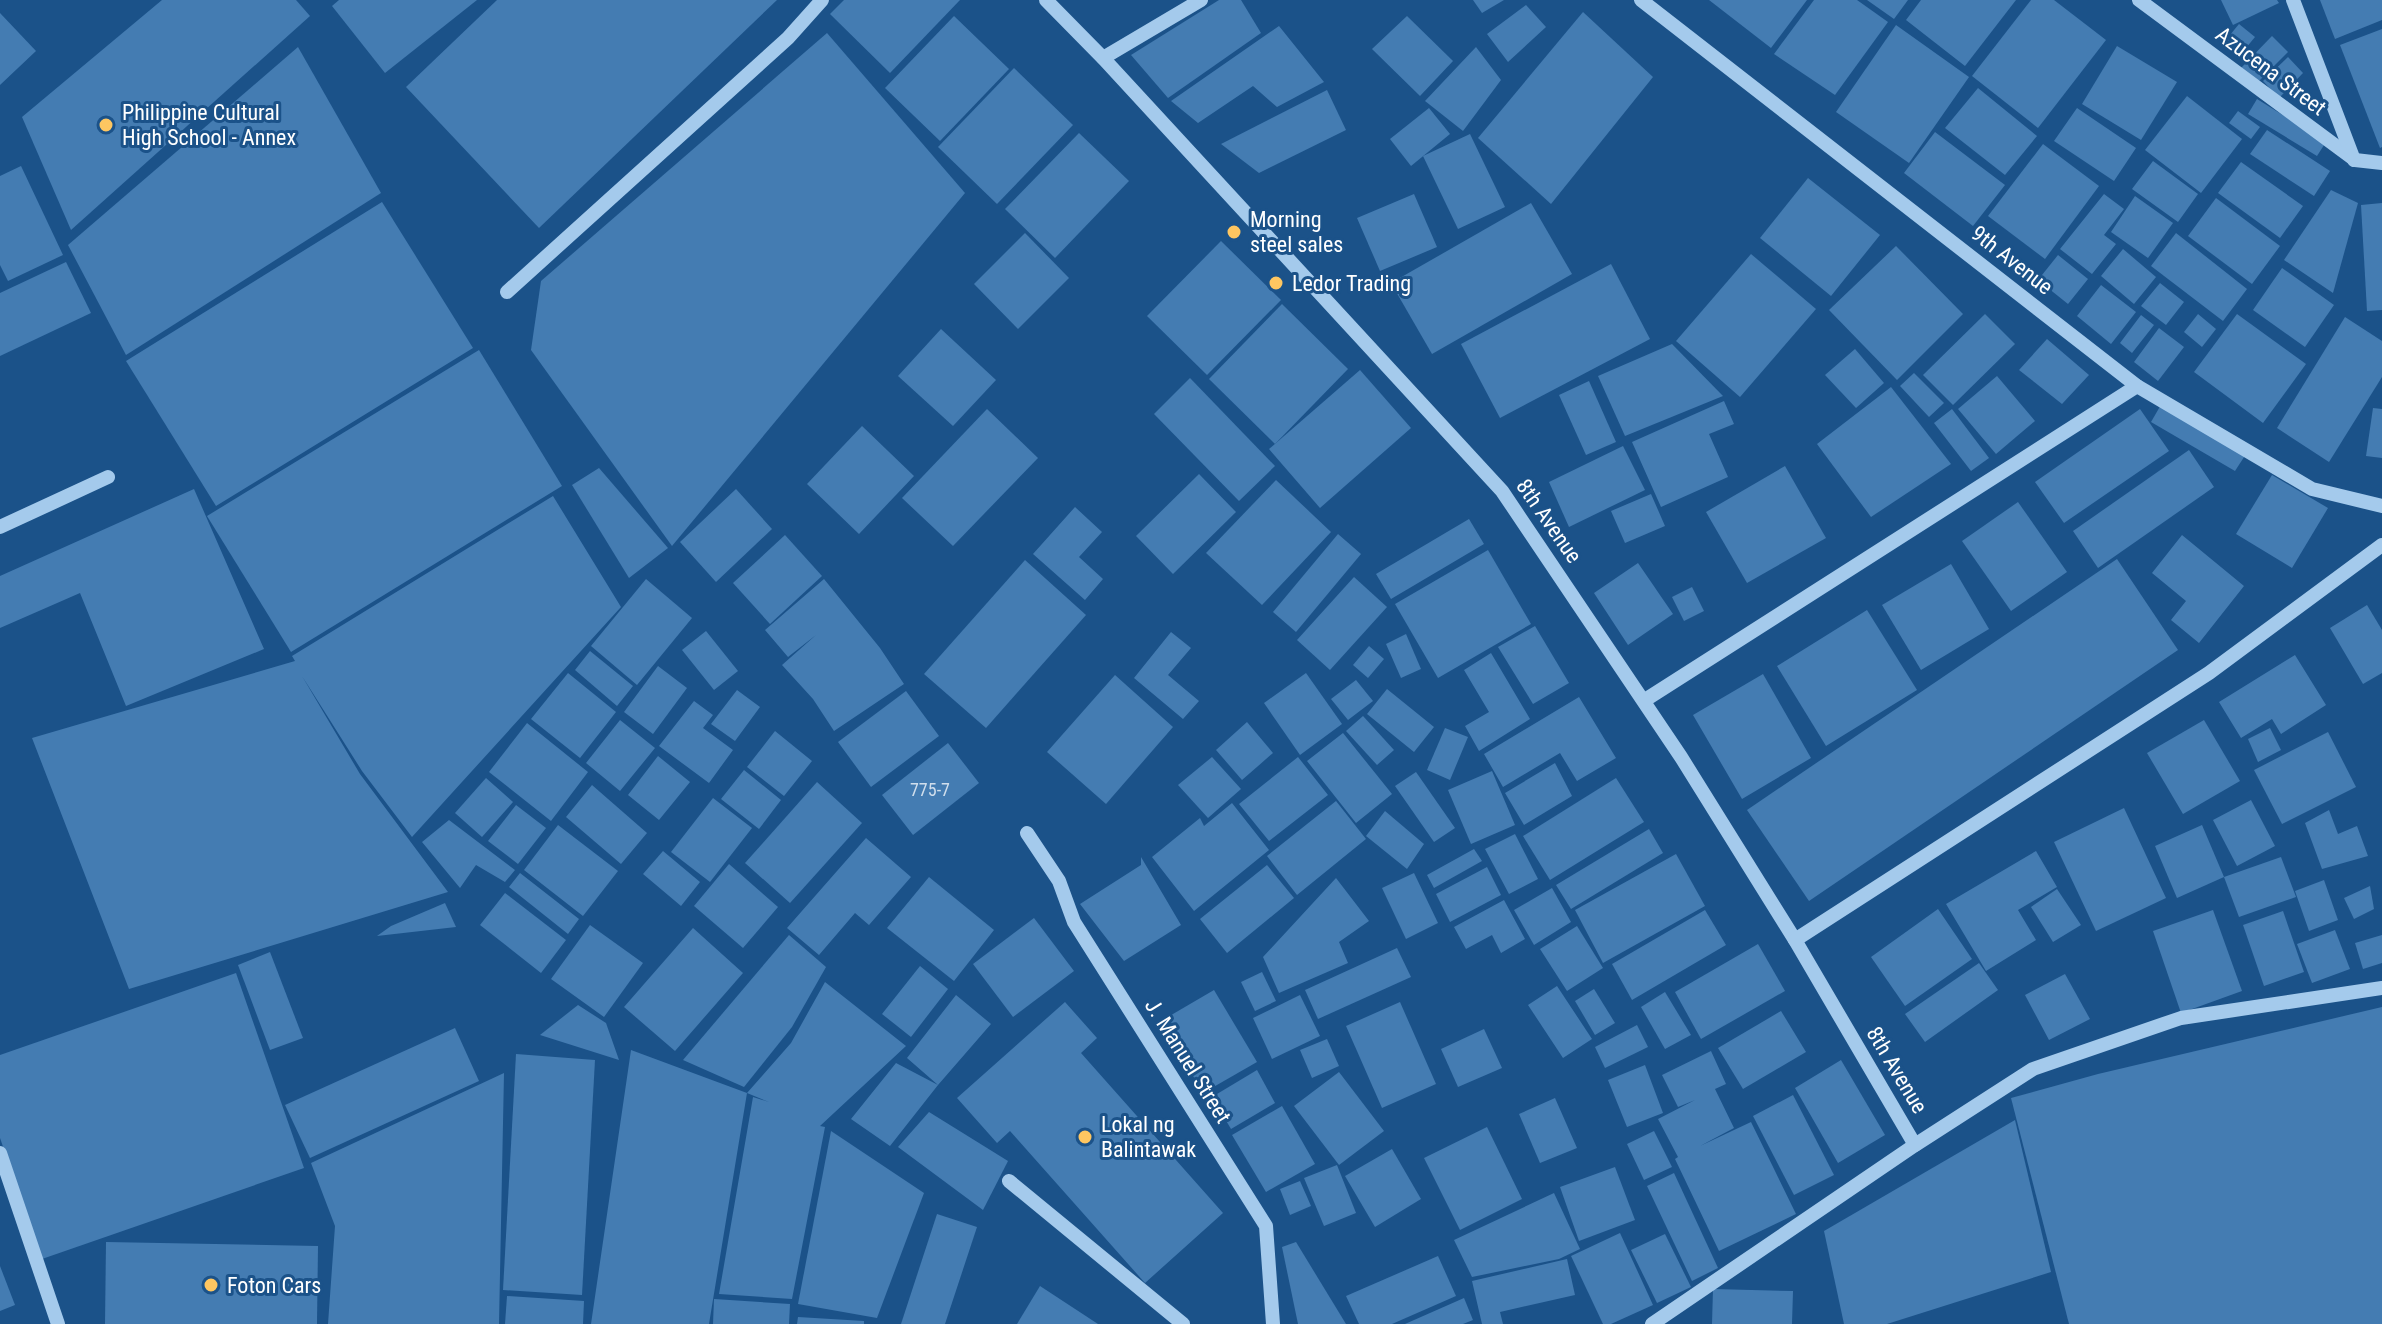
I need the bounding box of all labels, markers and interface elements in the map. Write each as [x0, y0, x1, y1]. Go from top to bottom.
street label: Azucena Street [2211, 21, 2331, 121]
place label: Philippine Cultural High School - Annex [122, 100, 296, 150]
marker: Philippine Cultural High School - Annex [97, 116, 115, 134]
place label: Morning steel sales [1250, 207, 1343, 257]
street label: 9th Avenue [1966, 220, 2058, 300]
marker: Morning steel sales [1225, 223, 1243, 241]
place label: Ledor Trading [1292, 271, 1411, 296]
marker: Ledor Trading [1267, 274, 1285, 292]
street label: 8th Avenue [1511, 474, 1587, 568]
house number: 775-7 [910, 779, 950, 800]
street label: J. Manuel Street [1140, 994, 1236, 1128]
street label: 8th Avenue [1861, 1022, 1933, 1118]
place label: Lokal ng Balintawak [1101, 1112, 1196, 1162]
marker: Lokal ng Balintawak [1076, 1128, 1094, 1146]
place label: Foton Cars [227, 1273, 321, 1298]
marker: Foton Cars [202, 1276, 220, 1294]

